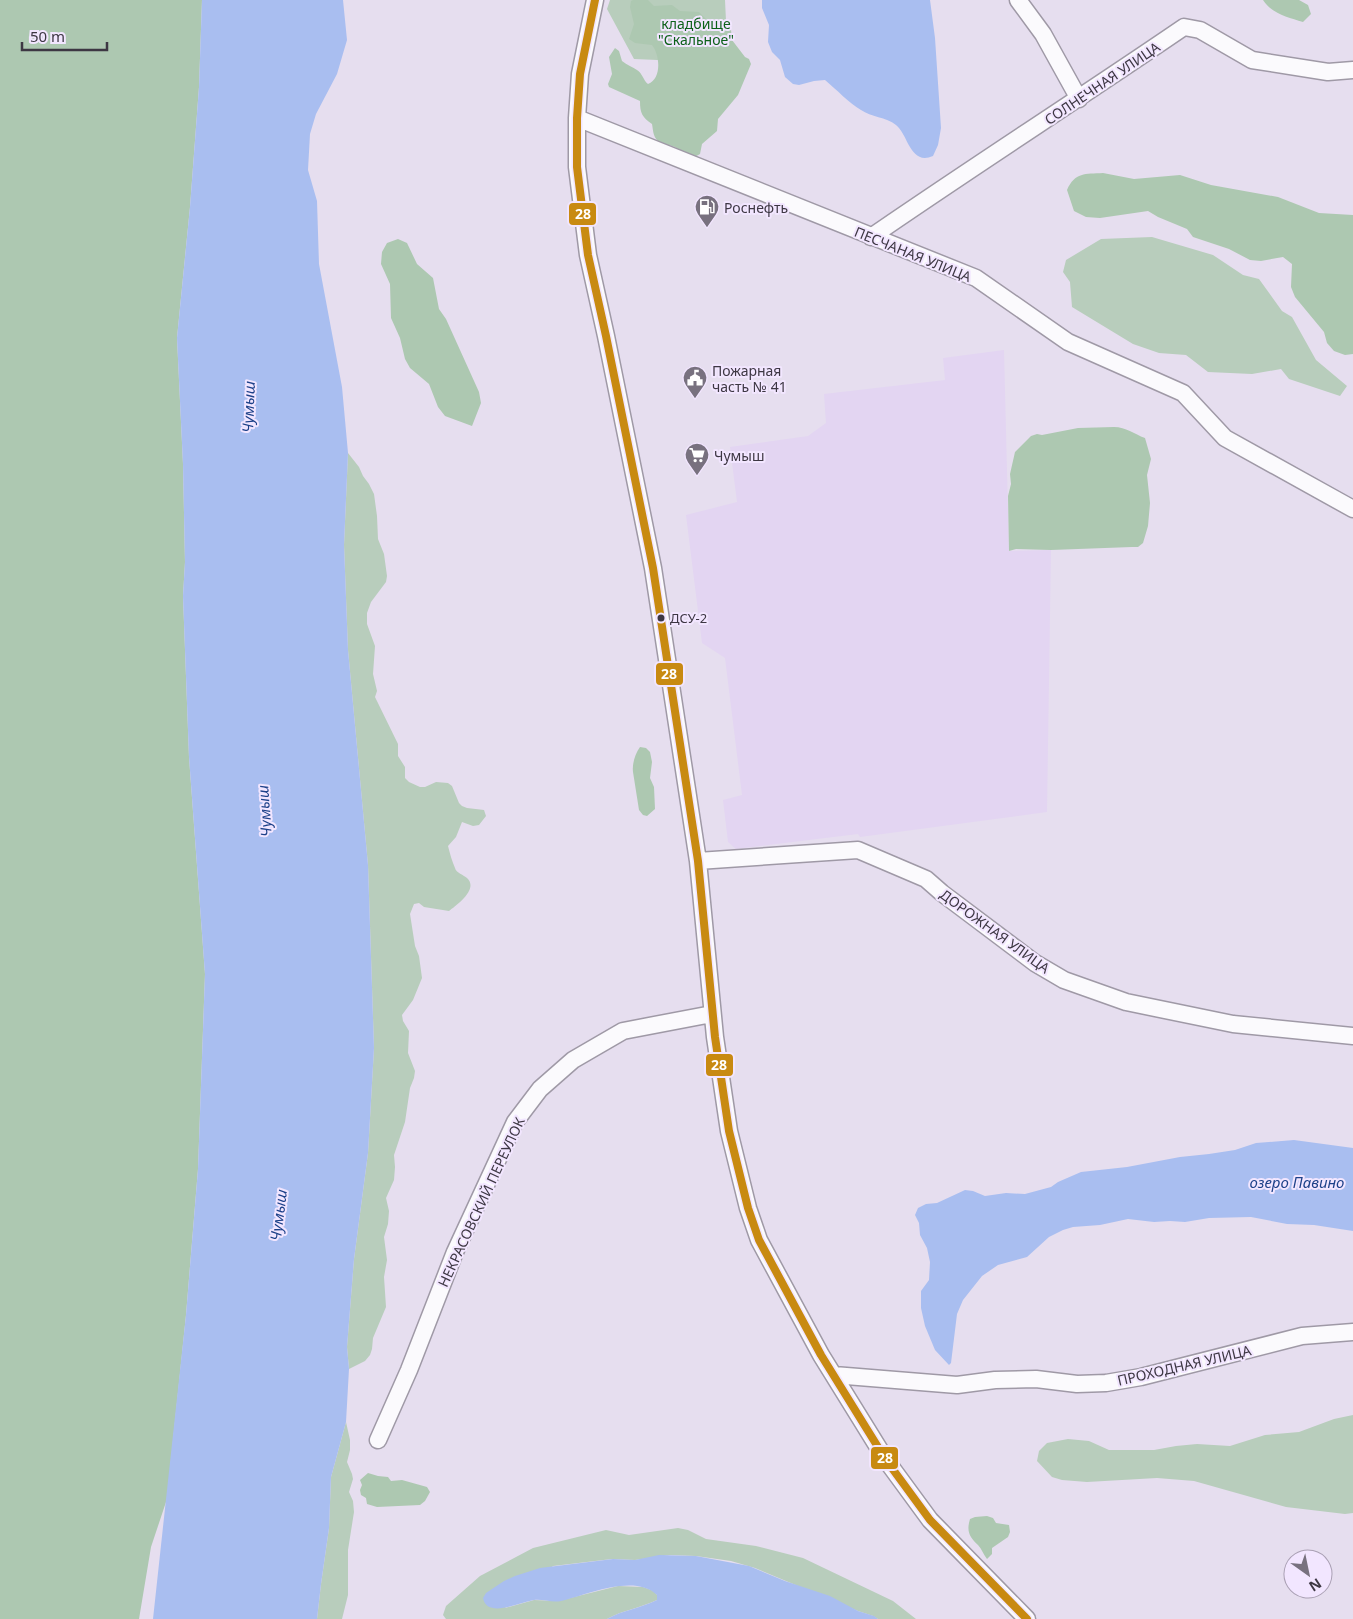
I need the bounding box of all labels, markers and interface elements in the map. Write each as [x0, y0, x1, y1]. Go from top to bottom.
park label: кладбище "Скальное" [658, 14, 734, 49]
scale bar [22, 20, 108, 52]
text: 50 m [30, 26, 65, 46]
street label: СОЛНЕЧНАЯ УЛИЦА [1041, 37, 1164, 129]
fuel station icon: Роснефть [694, 194, 720, 228]
place label: Роснефть [724, 198, 788, 217]
line badge: 28 [568, 202, 597, 226]
text: 28 [575, 204, 591, 223]
street label: ПЕСЧАНАЯ УЛИЦА [852, 222, 974, 286]
place label: Пожарная часть № 41 [712, 361, 787, 396]
public building icon: Пожарная часть № 41 [682, 365, 708, 399]
water label: Чумыш [237, 381, 259, 433]
supermarket icon: Чумыш [684, 442, 710, 476]
place label: Чумыш [714, 446, 764, 465]
place label: ДСУ-2 [670, 609, 707, 627]
marker: ДСУ-2 [656, 613, 666, 623]
line badge: 28 [655, 662, 684, 686]
text: 28 [661, 664, 677, 683]
water label: Чумыш [252, 784, 276, 838]
street label: ДОРОЖНАЯ УЛИЦА [936, 885, 1054, 977]
line badge: 28 [705, 1053, 734, 1077]
text: 28 [711, 1055, 727, 1074]
street label: НЕКРАСОВСКИЙ ПЕРЕУЛОК [433, 1114, 529, 1290]
water label: озеро Павино [1250, 1172, 1344, 1192]
water label: Чумыш [265, 1188, 291, 1242]
street label: ПРОХОДНАЯ УЛИЦА [1115, 1340, 1253, 1390]
line badge: 28 [870, 1446, 899, 1470]
text: 28 [877, 1448, 893, 1467]
north arrow [1283, 1549, 1333, 1599]
text: N [1305, 1574, 1325, 1596]

